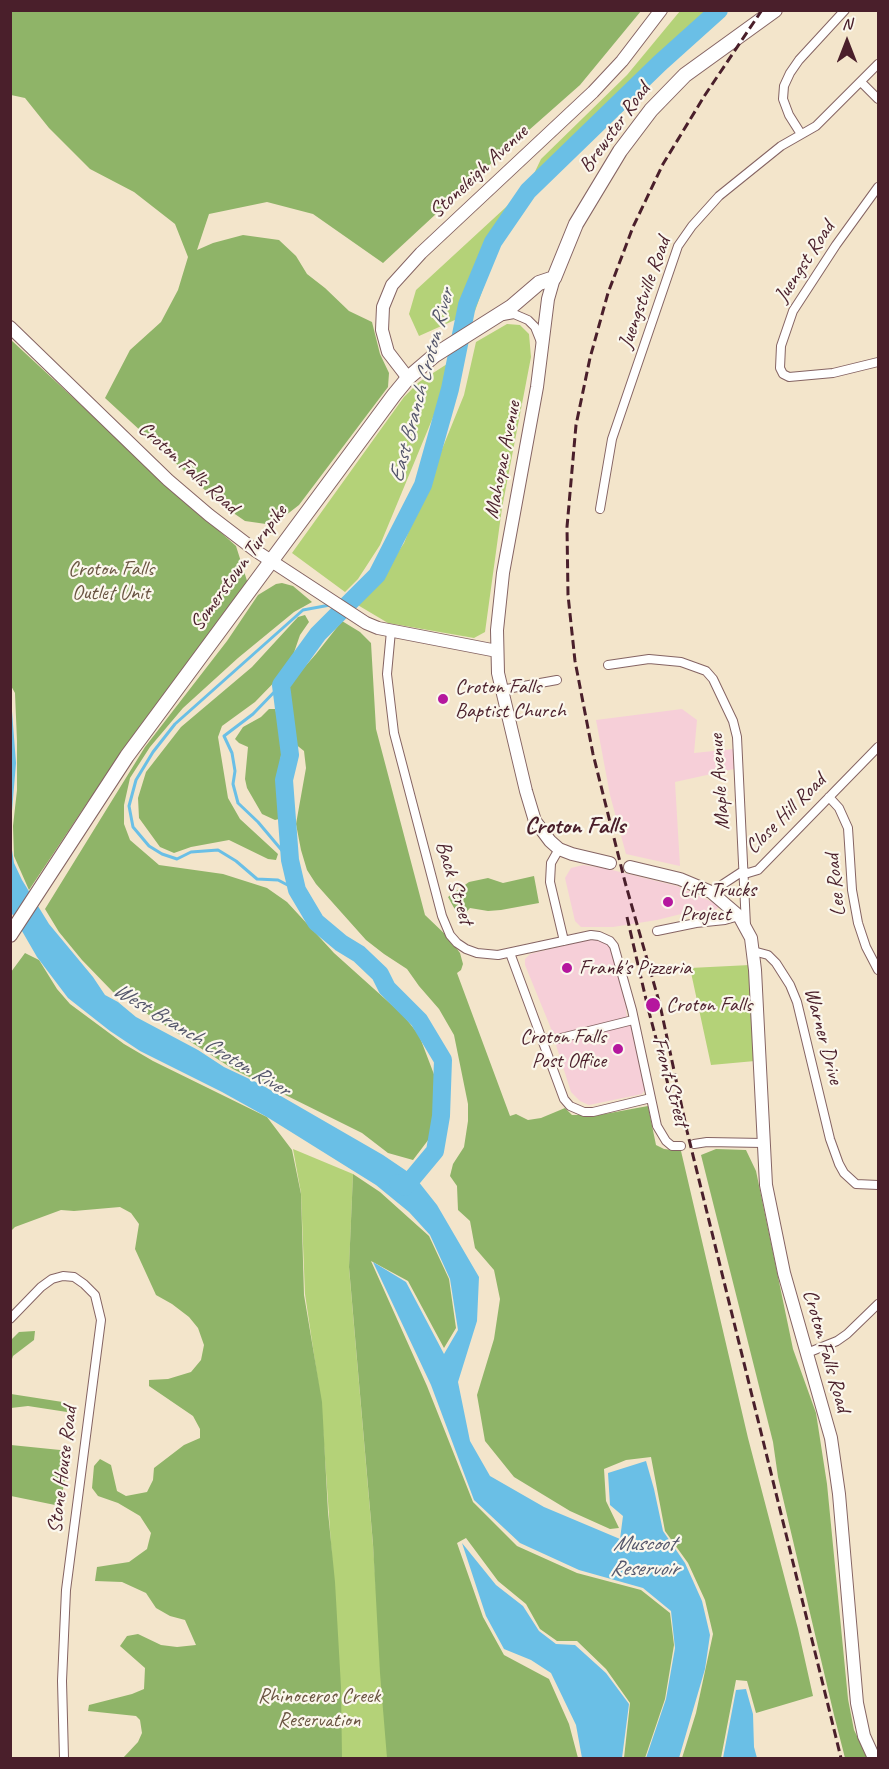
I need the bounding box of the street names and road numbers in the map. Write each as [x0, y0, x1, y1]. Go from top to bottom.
street label: Brewster Road [574, 78, 656, 178]
street label: Stoneleigh Avenue [424, 120, 534, 224]
street label: Juengst Road [769, 217, 841, 307]
street label: Juengstville Road [613, 234, 677, 352]
street label: Mahopac Avenue [479, 399, 527, 521]
street label: Croton Falls Road [133, 416, 243, 520]
street label: Somerstown Turnpike [185, 500, 293, 636]
street label: Maple Avenue [704, 733, 736, 831]
street label: Close Hill Road [741, 769, 831, 859]
street label: Back Street [429, 838, 479, 928]
street label: Lee Road [820, 852, 852, 918]
street label: Warner Drive [798, 985, 848, 1087]
street label: Front Street [646, 1035, 694, 1129]
street label: Croton Falls Road [796, 1287, 856, 1415]
street label: Stone House Road [43, 1405, 83, 1535]

